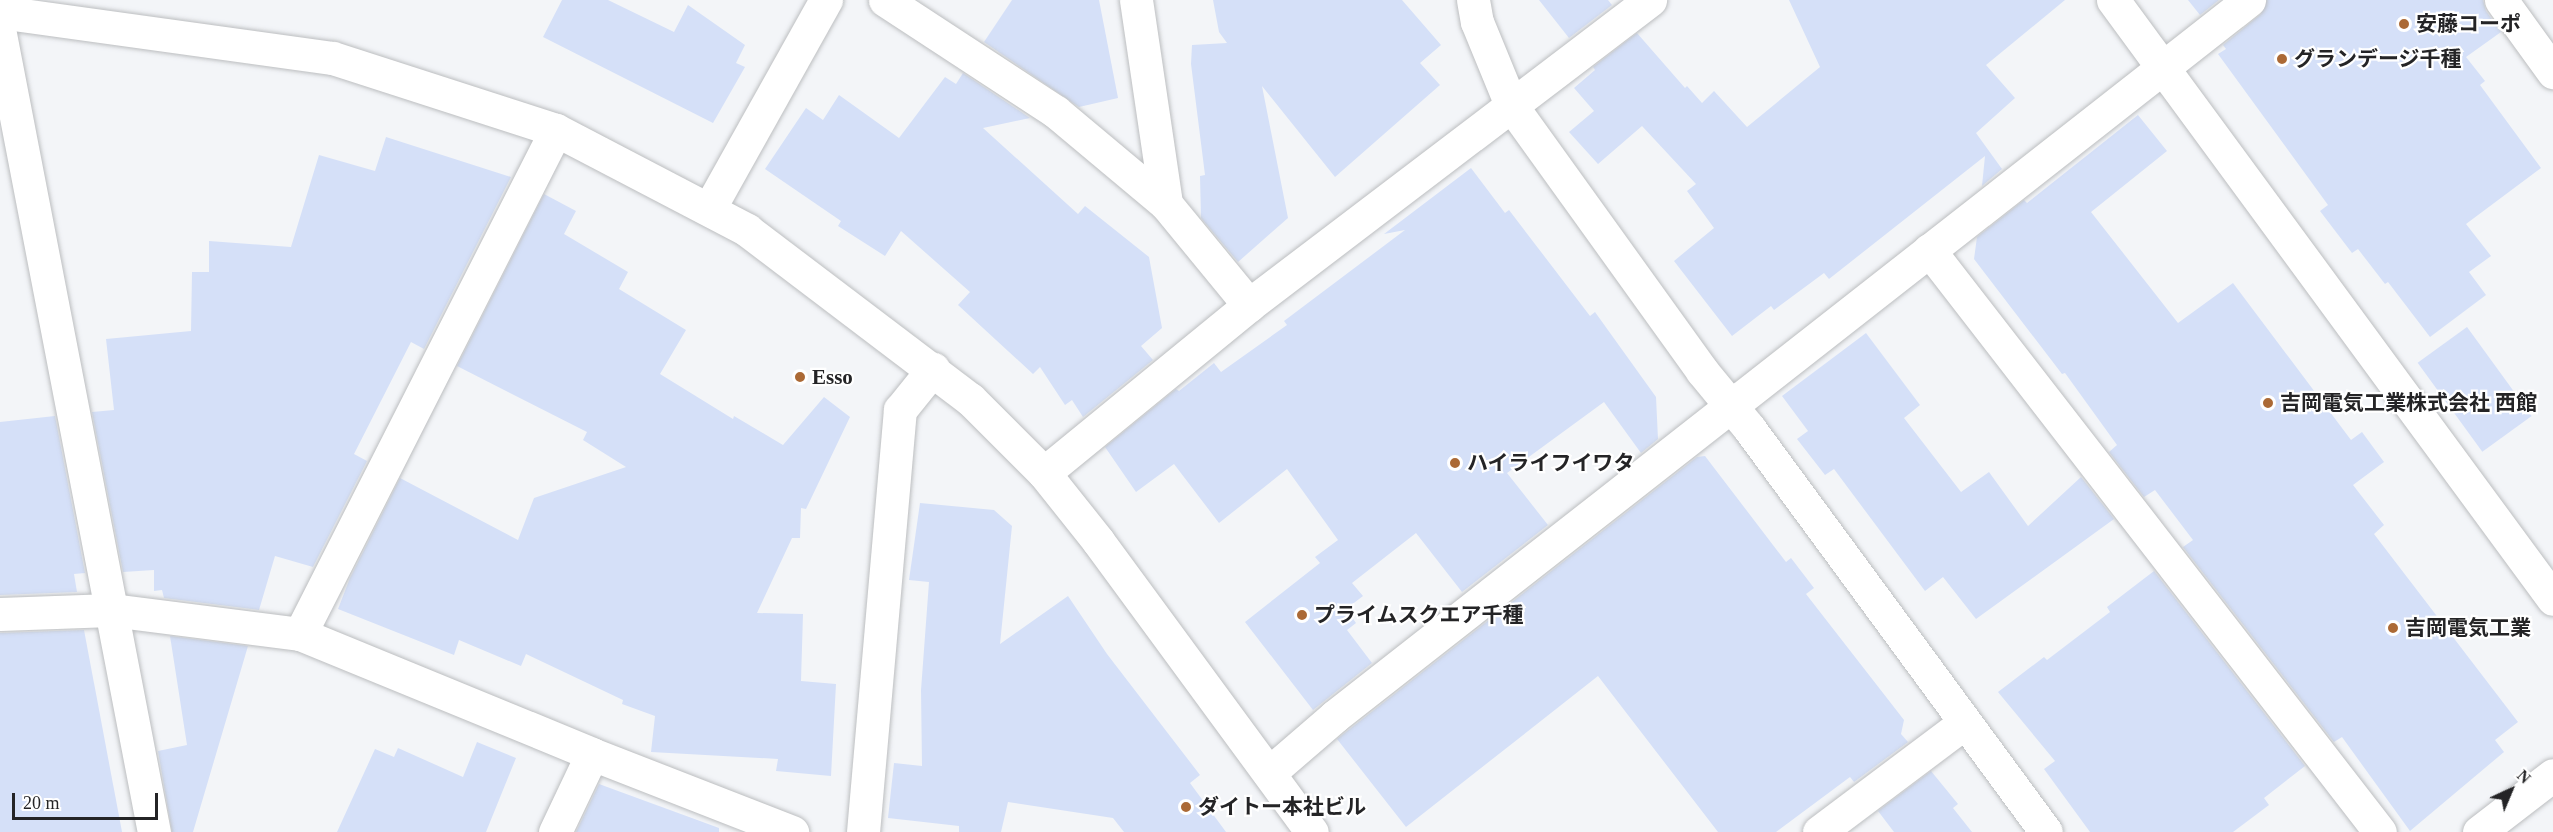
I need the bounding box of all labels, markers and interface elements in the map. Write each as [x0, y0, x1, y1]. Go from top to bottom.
place label: 安藤コーポ [2416, 11, 2521, 37]
marker: 安藤コーポ [2397, 17, 2411, 31]
place label: グランデージ千種 [2294, 46, 2462, 72]
marker: グランデージ千種 [2275, 52, 2289, 66]
place label: Esso [812, 364, 853, 390]
marker: Esso [793, 370, 807, 384]
place label: 吉岡電気工業株式会社 西館 [2280, 390, 2537, 416]
marker: 吉岡電気工業株式会社 西館 [2261, 396, 2275, 410]
place label: ハイライフイワタ [1467, 450, 1635, 476]
marker: ハイライフイワタ [1448, 456, 1462, 470]
place label: プライムスクエア千種 [1314, 602, 1524, 628]
marker: プライムスクエア千種 [1295, 608, 1309, 622]
place label: 吉岡電気工業 [2405, 615, 2531, 641]
marker: 吉岡電気工業 [2386, 621, 2400, 635]
north arrow [2481, 760, 2541, 820]
text: N [2514, 767, 2534, 787]
scale bar [15, 781, 160, 819]
text: 20 m [23, 793, 60, 813]
place label: ダイトー本社ビル [1198, 794, 1366, 820]
marker: ダイトー本社ビル [1179, 800, 1193, 814]

